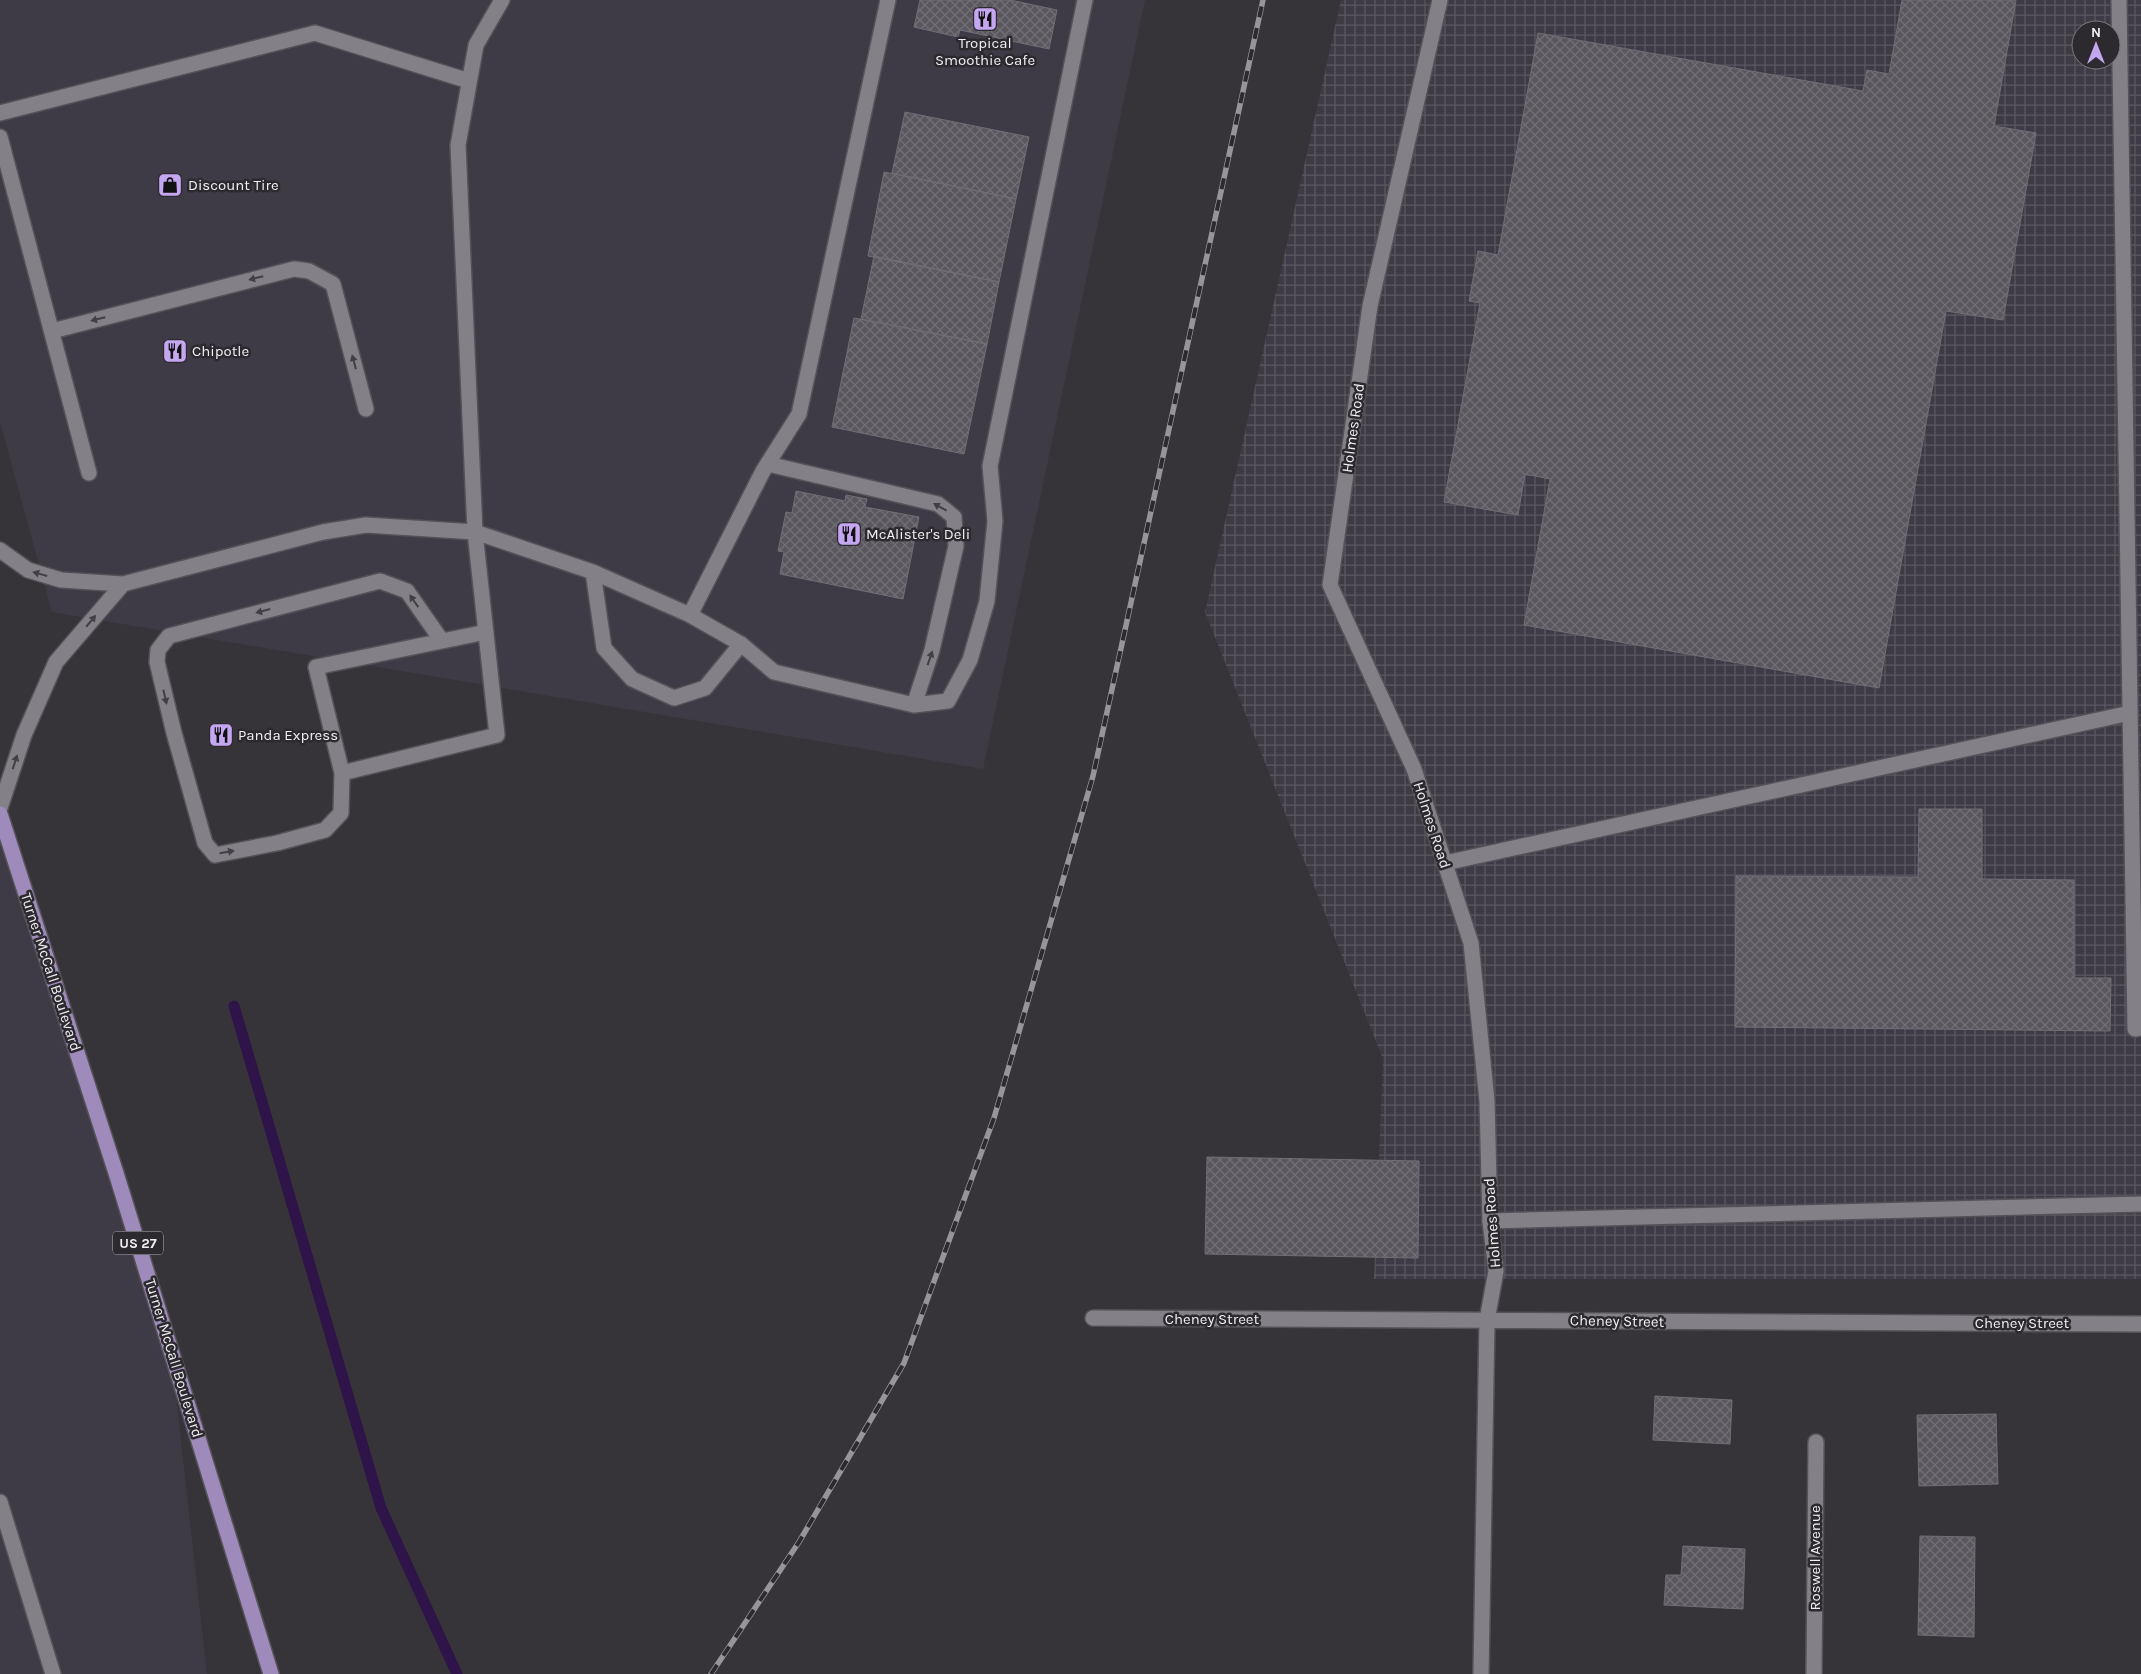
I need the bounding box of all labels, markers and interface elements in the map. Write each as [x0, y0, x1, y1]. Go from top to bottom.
restaurant icon: Tropical Smoothie Cafe [972, 6, 998, 32]
north arrow [2071, 20, 2121, 70]
text: N [2091, 24, 2101, 41]
place label: Tropical Smoothie Cafe [935, 34, 1035, 69]
shop icon: Discount Tire [157, 172, 183, 198]
place label: Discount Tire [188, 176, 279, 194]
one-way arrow [248, 275, 263, 283]
one-way arrow [91, 315, 106, 323]
restaurant icon: Chipotle [162, 338, 188, 364]
place label: Chipotle [192, 342, 249, 360]
one-way arrow [349, 354, 357, 369]
street label: Holmes Road [1338, 382, 1368, 474]
one-way arrow [932, 503, 947, 511]
restaurant icon: McAlister's Deli [836, 521, 862, 547]
place label: McAlister's Deli [866, 525, 970, 543]
one-way arrow [33, 569, 48, 577]
one-way arrow [409, 594, 419, 608]
one-way arrow [255, 608, 270, 616]
one-way arrow [86, 614, 97, 627]
one-way arrow [926, 651, 934, 666]
one-way arrow [161, 689, 169, 704]
restaurant icon: Panda Express [208, 722, 234, 748]
place label: Panda Express [238, 726, 338, 744]
one-way arrow [12, 754, 20, 769]
street label: Holmes Road [1410, 779, 1454, 871]
one-way arrow [220, 848, 236, 856]
street label: Turner McCall Boulevard [17, 891, 85, 1053]
street label: Holmes Road [1480, 1177, 1504, 1269]
road number: US 27 [113, 1232, 163, 1254]
street label: Turner McCall Boulevard [141, 1276, 207, 1440]
street label: Cheney Street [1165, 1310, 1260, 1328]
street label: Cheney Street [1570, 1311, 1665, 1331]
street label: Cheney Street [1975, 1314, 2070, 1332]
street label: Roswell Avenue [1806, 1505, 1824, 1611]

